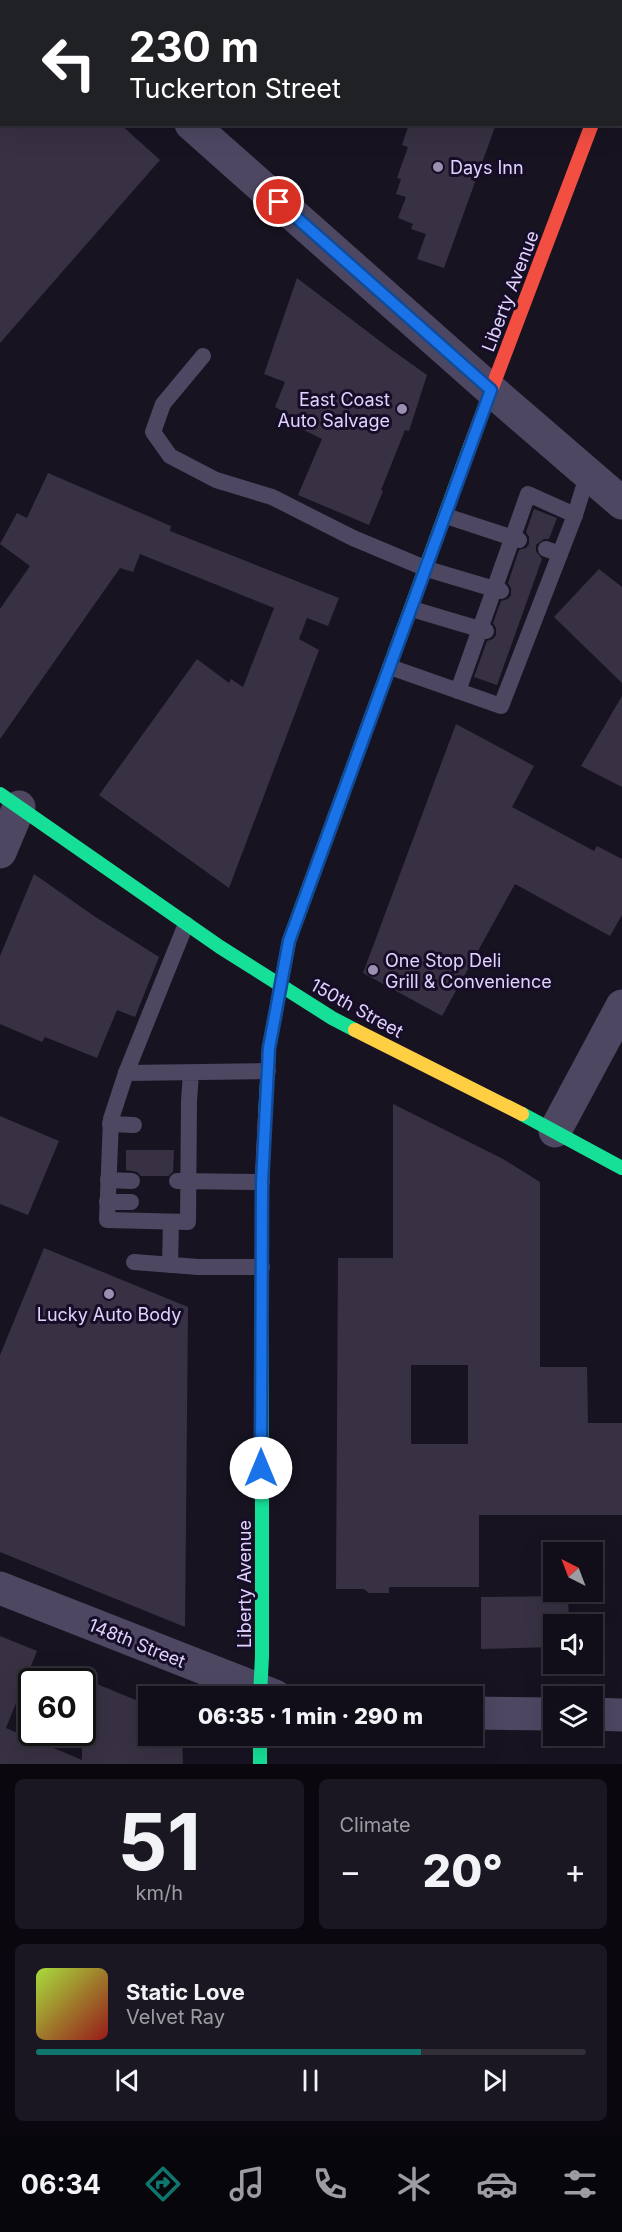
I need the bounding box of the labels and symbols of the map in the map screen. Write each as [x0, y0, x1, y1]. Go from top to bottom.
place label: Days Inn [450, 157, 524, 178]
marker: Days Inn [431, 160, 445, 174]
pin [253, 176, 304, 227]
street label: Liberty Avenue [477, 228, 543, 354]
place label: East Coast Auto Salvage [278, 389, 390, 431]
marker: East Coast Auto Salvage [395, 402, 409, 416]
place label: One Stop Deli Grill & Convenience [385, 950, 552, 992]
marker: One Stop Deli Grill & Convenience [366, 963, 380, 977]
street label: 150th Street [307, 974, 407, 1042]
marker: Lucky Auto Body [102, 1287, 116, 1301]
place label: Lucky Auto Body [37, 1304, 181, 1325]
position arrow [229, 1436, 293, 1500]
street label: Liberty Avenue [234, 1520, 255, 1648]
north arrow [543, 1542, 603, 1602]
street label: 148th Street [86, 1614, 189, 1672]
speed limit sign: 60 [18, 1668, 96, 1746]

